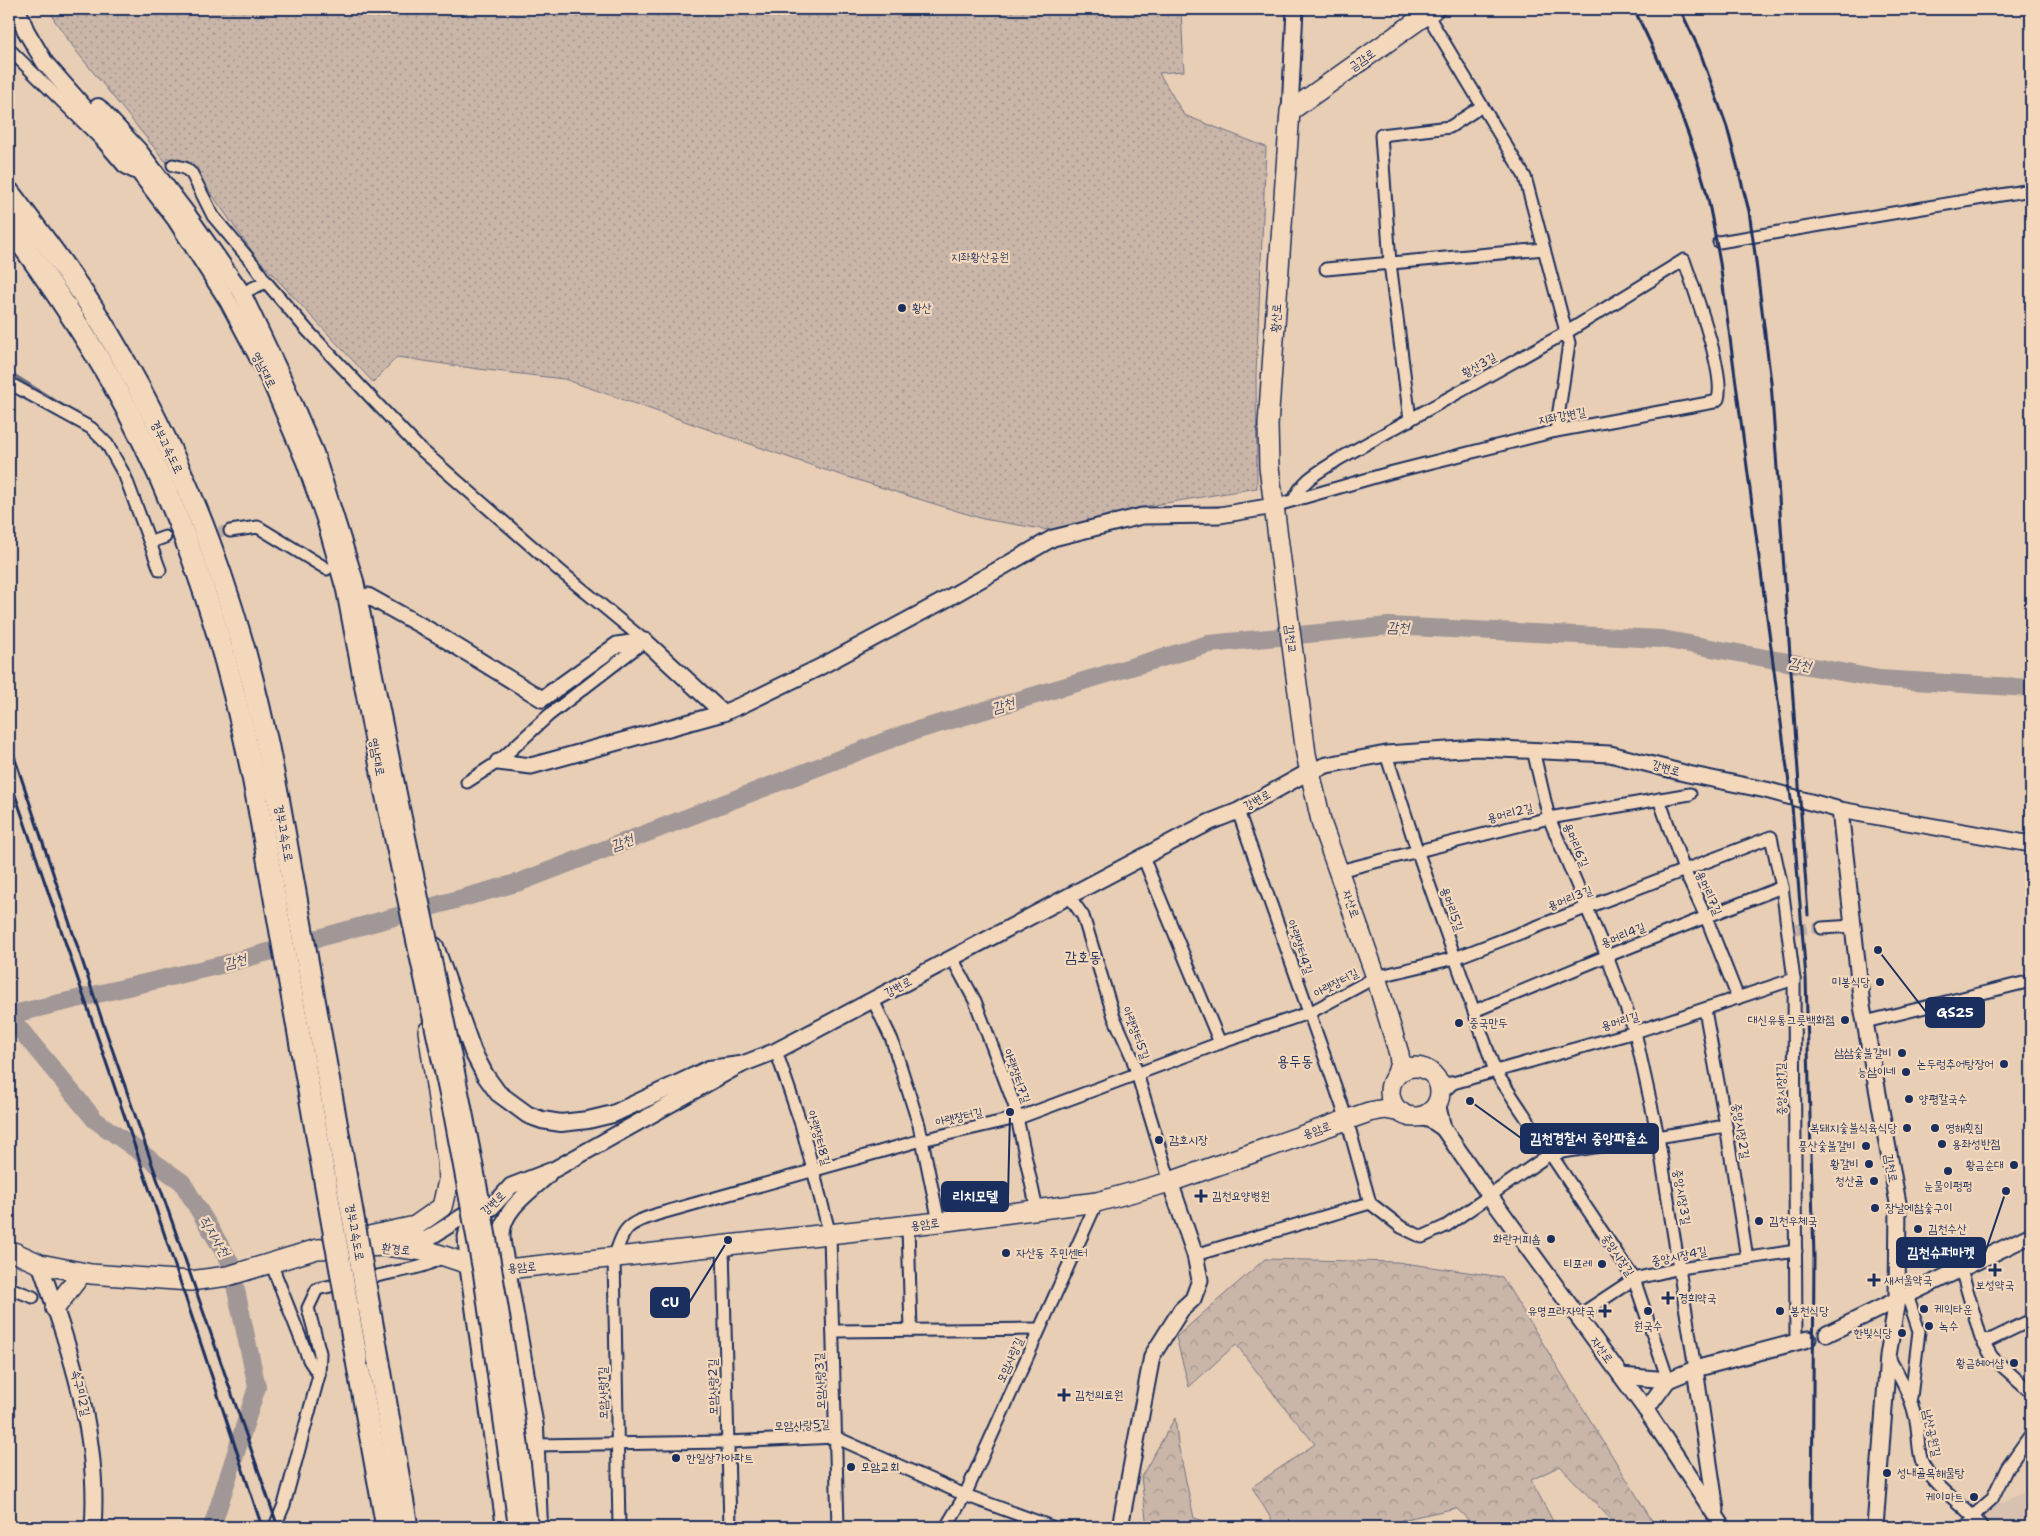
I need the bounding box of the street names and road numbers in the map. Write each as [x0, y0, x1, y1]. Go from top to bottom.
street label: 금감로 [1346, 45, 1378, 75]
street label: 황산로 [1267, 303, 1285, 333]
street label: 영남대로 [248, 349, 280, 391]
street label: 황산3길 [1459, 349, 1500, 381]
street label: 지좌강변길 [1537, 403, 1588, 428]
street label: 경부고속도로 [147, 417, 187, 477]
street label: 김천교 [1281, 624, 1301, 654]
street label: 영남대로 [365, 737, 389, 777]
street label: 강변로 [1650, 756, 1682, 780]
street label: 강변로 [1240, 786, 1274, 814]
street label: 용머리2길 [1485, 799, 1535, 826]
street label: 경부고속도로 [271, 803, 297, 863]
street label: 용머리6길 [1559, 820, 1593, 870]
street label: 용머리7길 [1692, 868, 1726, 918]
street label: 용머리3길 [1545, 882, 1595, 914]
street label: 용머리5길 [1437, 885, 1467, 934]
street label: 자산로 [1339, 888, 1363, 920]
street label: 아랫장터4길 [1283, 918, 1317, 977]
street label: 용머리4길 [1598, 919, 1648, 951]
street label: 아랫장터길 [1311, 964, 1361, 1001]
street label: 강변로 [881, 973, 915, 1001]
street label: 아랫장터5길 [1119, 1004, 1154, 1062]
street label: 용머리길 [1599, 1008, 1641, 1034]
street label: 아랫장터7길 [1000, 1047, 1034, 1106]
street label: 중앙시장1길 [1773, 1062, 1789, 1116]
street label: 중앙시장2길 [1729, 1102, 1753, 1161]
street label: 아랫장터길 [934, 1104, 985, 1130]
street label: 아랫장터8길 [803, 1109, 835, 1168]
street label: 용암로 [1301, 1118, 1333, 1142]
street label: 김천로 [1881, 1152, 1901, 1184]
street label: 중앙시장3길 [1670, 1168, 1694, 1227]
street label: 강변로 [477, 1187, 509, 1219]
street label: 경부고속도로 [342, 1202, 368, 1262]
street label: 용암로 [910, 1214, 940, 1234]
street label: 중앙시장길 [1598, 1231, 1638, 1280]
street label: 환경로 [381, 1240, 411, 1258]
street label: 중앙시장4길 [1650, 1243, 1709, 1269]
street label: 용암로 [507, 1258, 537, 1276]
street label: 모암사랑길 [993, 1334, 1027, 1385]
street label: 자산로 [1587, 1334, 1617, 1366]
street label: 모암사랑3길 [811, 1352, 829, 1410]
street label: 모암사랑2길 [705, 1358, 721, 1415]
street label: 모암사랑1길 [595, 1366, 611, 1420]
street label: 속구미2길 [68, 1368, 94, 1418]
street label: 남산공원길 [1919, 1408, 1945, 1459]
street label: 모암사랑5길 [774, 1416, 830, 1434]

